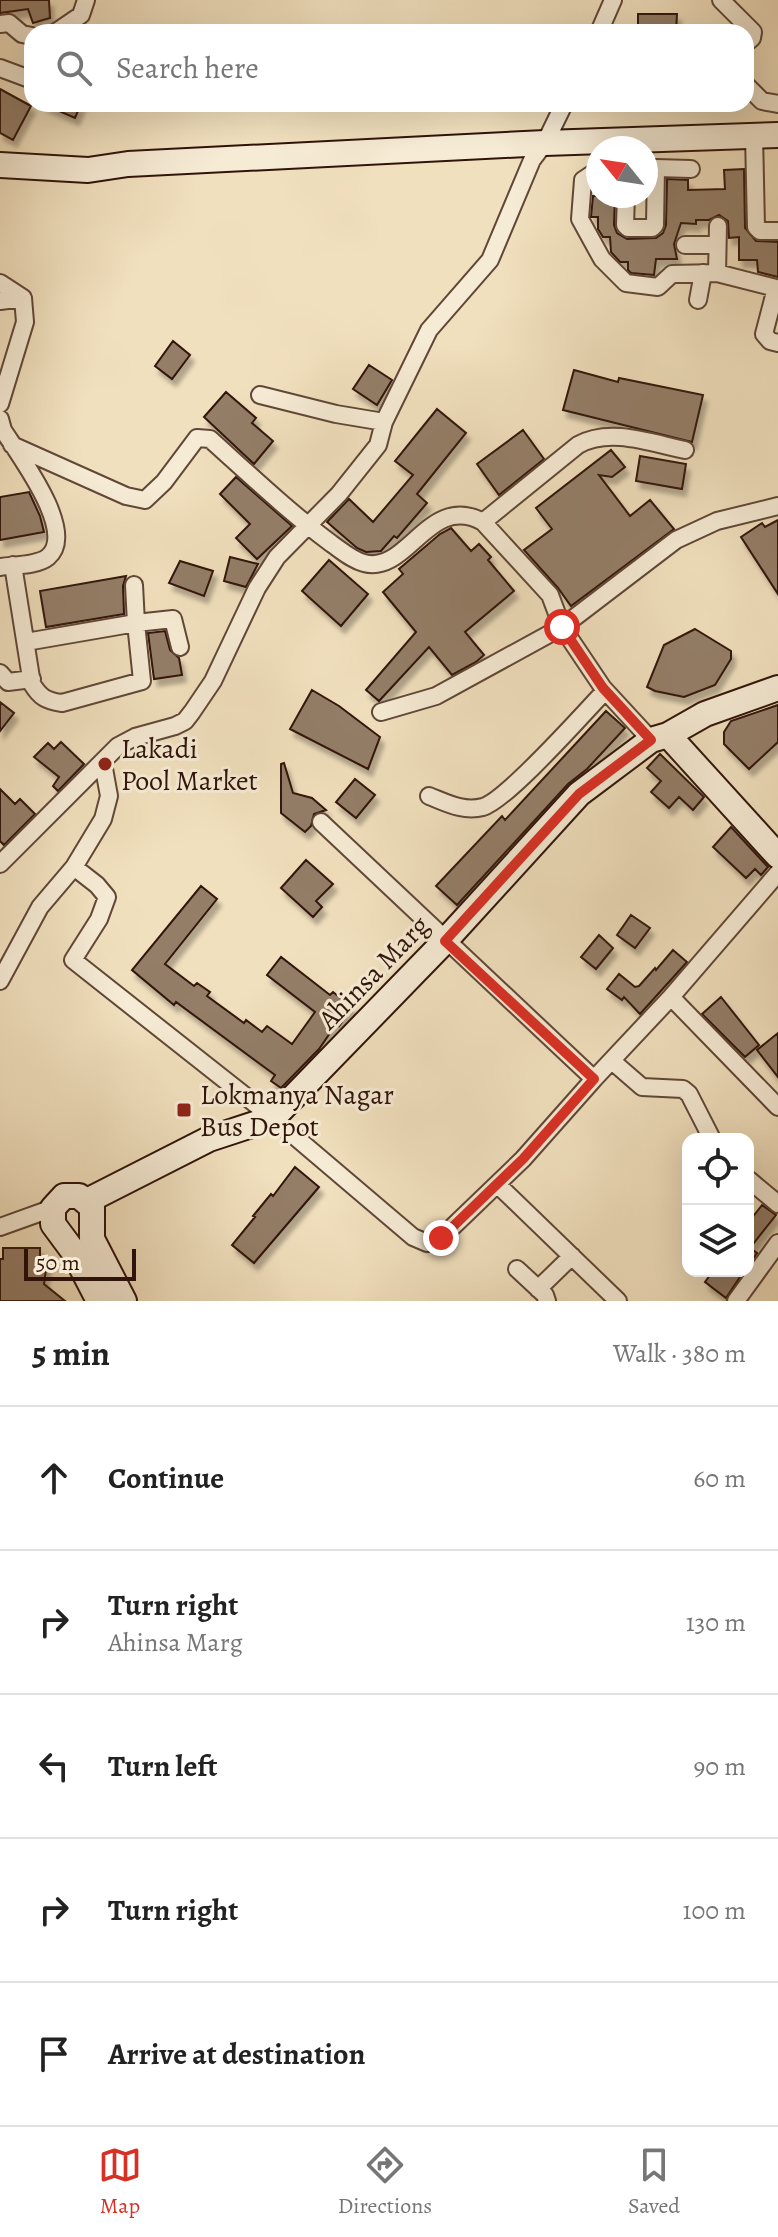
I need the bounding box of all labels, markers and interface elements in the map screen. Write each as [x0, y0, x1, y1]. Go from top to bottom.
search box [24, 24, 754, 112]
icon: search [52, 46, 96, 90]
text: Search here [116, 48, 259, 88]
north arrow [586, 136, 658, 208]
route start [544, 609, 580, 645]
place label: Lakadi Pool Market [121, 730, 258, 800]
marker: Lakadi Pool Market [96, 755, 114, 773]
street label: Ahinsa Marg [309, 907, 438, 1039]
place label: Lokmanya Nagar Bus Depot [200, 1076, 394, 1146]
marker: Lokmanya Nagar Bus Depot [175, 1101, 193, 1119]
map controls [682, 1133, 754, 1277]
button: locate [682, 1133, 754, 1205]
button: layers [682, 1205, 754, 1277]
route end [423, 1220, 459, 1256]
scale bar [24, 1245, 136, 1281]
text: 50 m [36, 1248, 80, 1278]
text: 5 min [32, 1330, 110, 1377]
text: Walk · 380 m [613, 1336, 746, 1371]
icon: ahead [32, 1456, 76, 1500]
text: Continue [108, 1458, 224, 1498]
text: 60 m [693, 1461, 746, 1496]
text: Turn right [108, 1585, 238, 1625]
icon: right [32, 1600, 76, 1644]
text: 130 m [686, 1605, 746, 1640]
text: Ahinsa Marg [108, 1625, 243, 1660]
icon: left [32, 1744, 76, 1788]
text: Turn left [108, 1746, 217, 1786]
text: 90 m [694, 1749, 746, 1784]
icon: right [32, 1888, 76, 1932]
text: Turn right [108, 1890, 238, 1930]
text: 100 m [683, 1893, 746, 1928]
icon: arrive [32, 2032, 76, 2076]
text: Arrive at destination [108, 2034, 365, 2074]
tab: Map [98, 2143, 142, 2221]
tab: Directions [338, 2143, 432, 2221]
tab: Saved [628, 2143, 680, 2221]

